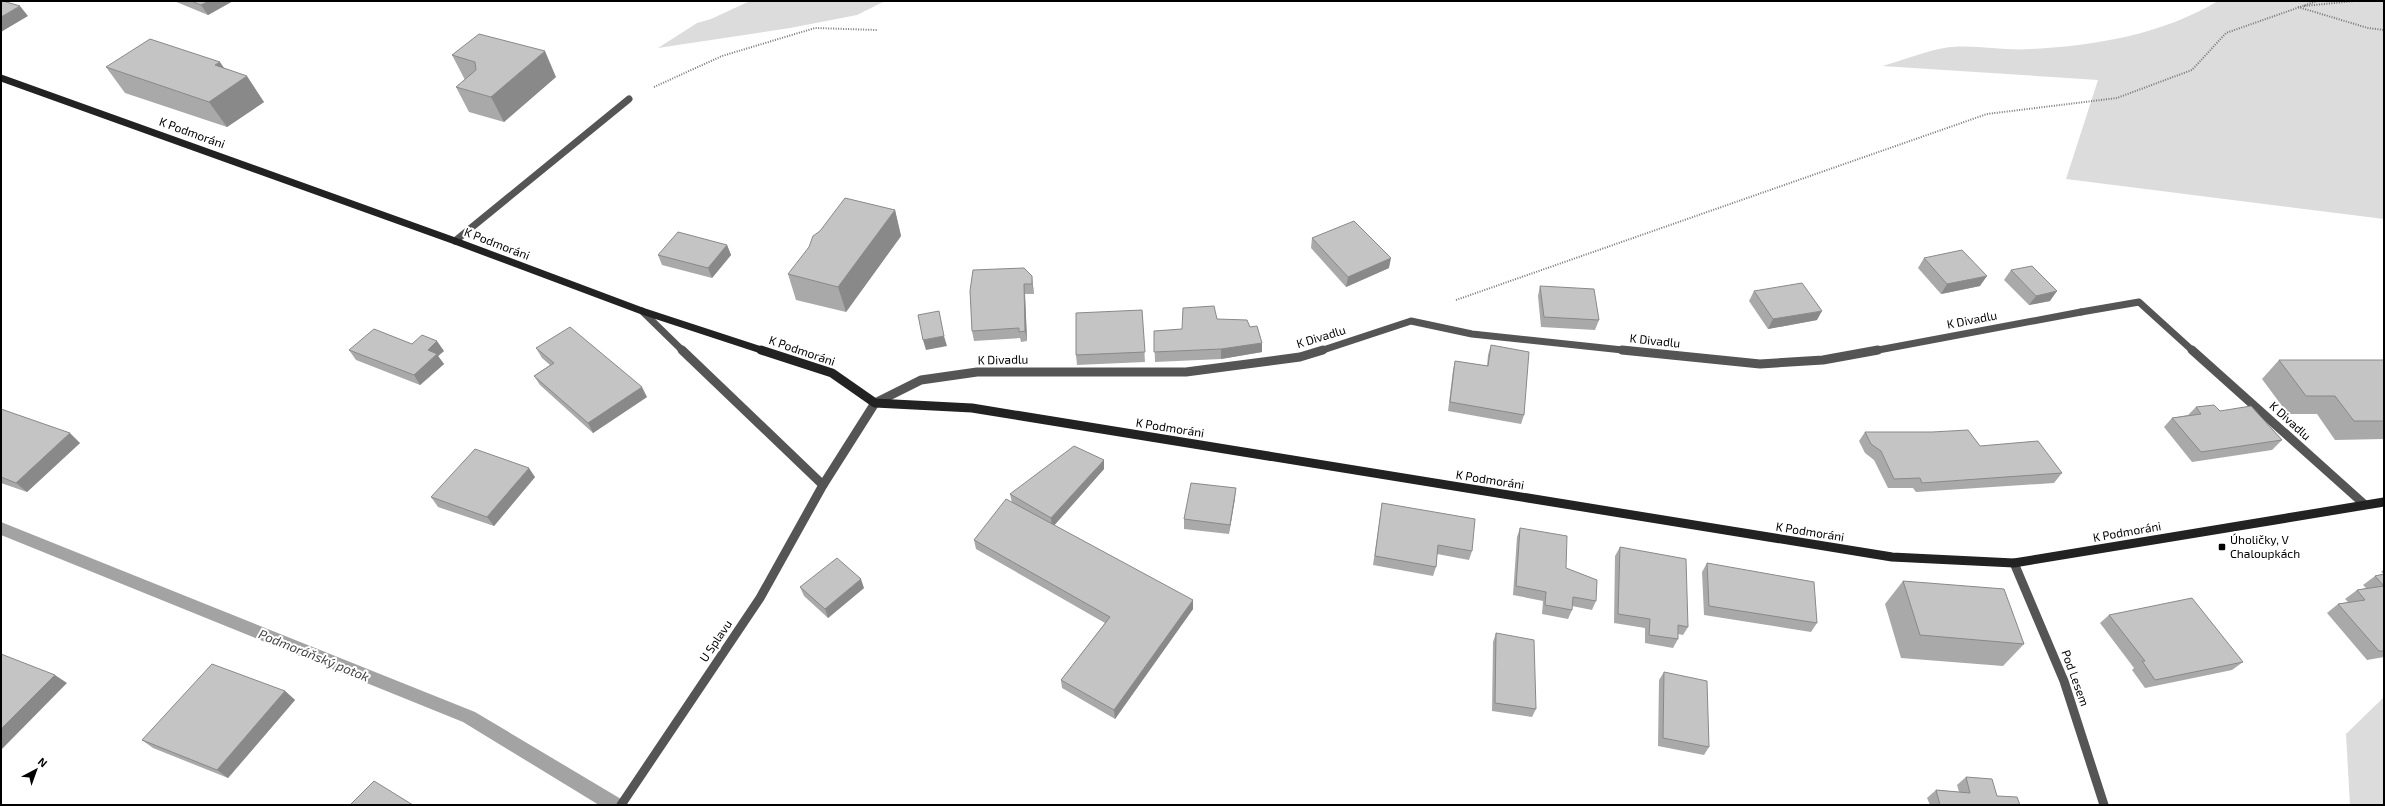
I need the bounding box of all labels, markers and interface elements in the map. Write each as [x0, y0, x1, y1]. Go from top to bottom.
street label: K Podmoráni [158, 114, 227, 150]
street label: K Podmoráni [463, 224, 532, 262]
street label: K Divadlu [1946, 307, 1998, 331]
street label: K Divadlu [1294, 322, 1347, 350]
street label: K Divadlu [1629, 330, 1681, 350]
street label: K Podmoráni [767, 332, 837, 368]
street label: K Divadlu [977, 352, 1028, 366]
street label: K Divadlu [2267, 398, 2314, 442]
street label: K Podmoráni [1135, 415, 1205, 439]
street label: K Podmoráni [1455, 467, 1525, 491]
street label: K Podmoráni [2092, 518, 2162, 544]
street label: K Podmoráni [1775, 519, 1845, 543]
place label: Úholičky, V Chaloupkách [2230, 532, 2300, 560]
marker: Úholičky, V Chaloupkách [2217, 542, 2227, 552]
street label: U Splavu [696, 617, 734, 664]
water label: Podmoráňský potok [256, 625, 372, 685]
street label: Pod Lesem [2059, 648, 2093, 708]
north arrow [16, 750, 56, 790]
text: N [36, 755, 50, 770]

